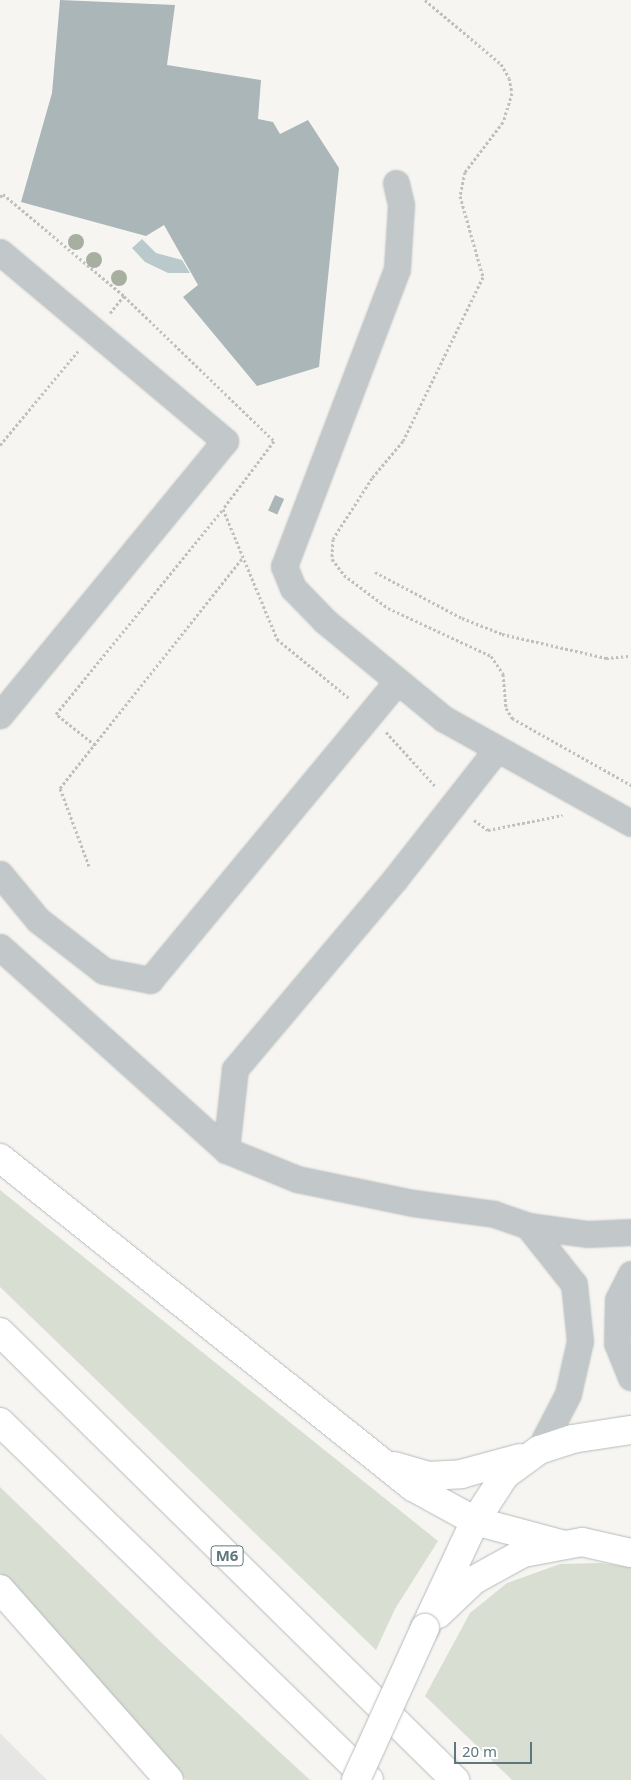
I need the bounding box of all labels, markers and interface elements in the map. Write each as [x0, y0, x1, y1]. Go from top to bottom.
road number: M6 [210, 1544, 244, 1568]
scale bar [456, 1732, 534, 1764]
text: 20 m [462, 1741, 497, 1761]

